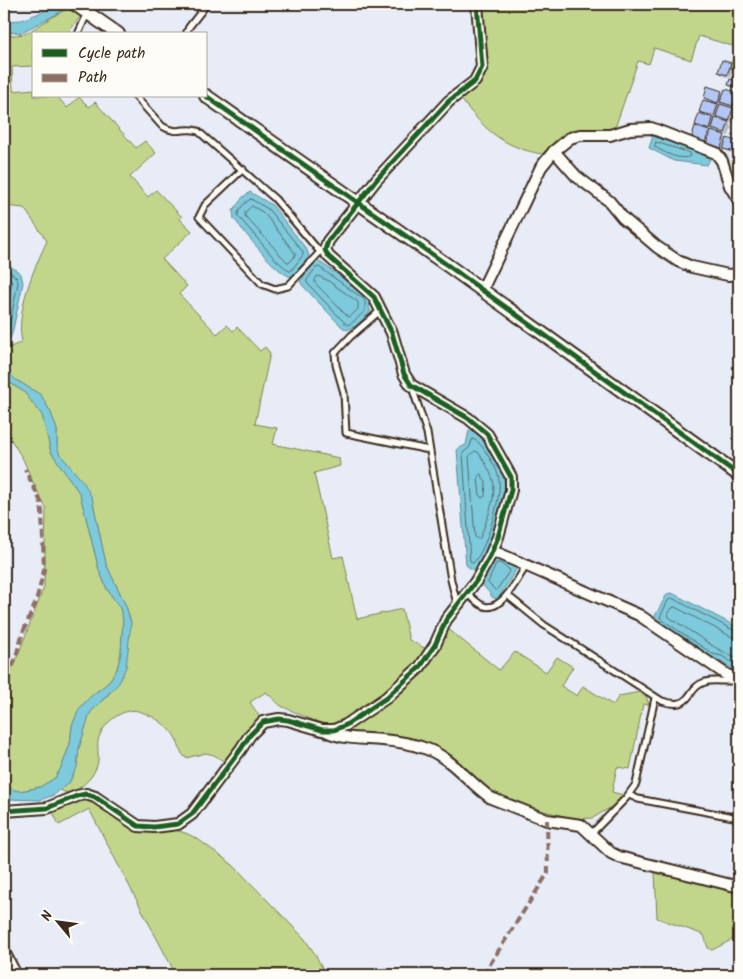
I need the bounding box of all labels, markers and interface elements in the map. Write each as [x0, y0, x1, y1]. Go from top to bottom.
legend [32, 32, 208, 98]
text: Cycle path [78, 42, 145, 66]
text: Path [78, 66, 107, 90]
north arrow [32, 896, 82, 946]
text: N [36, 907, 59, 925]

